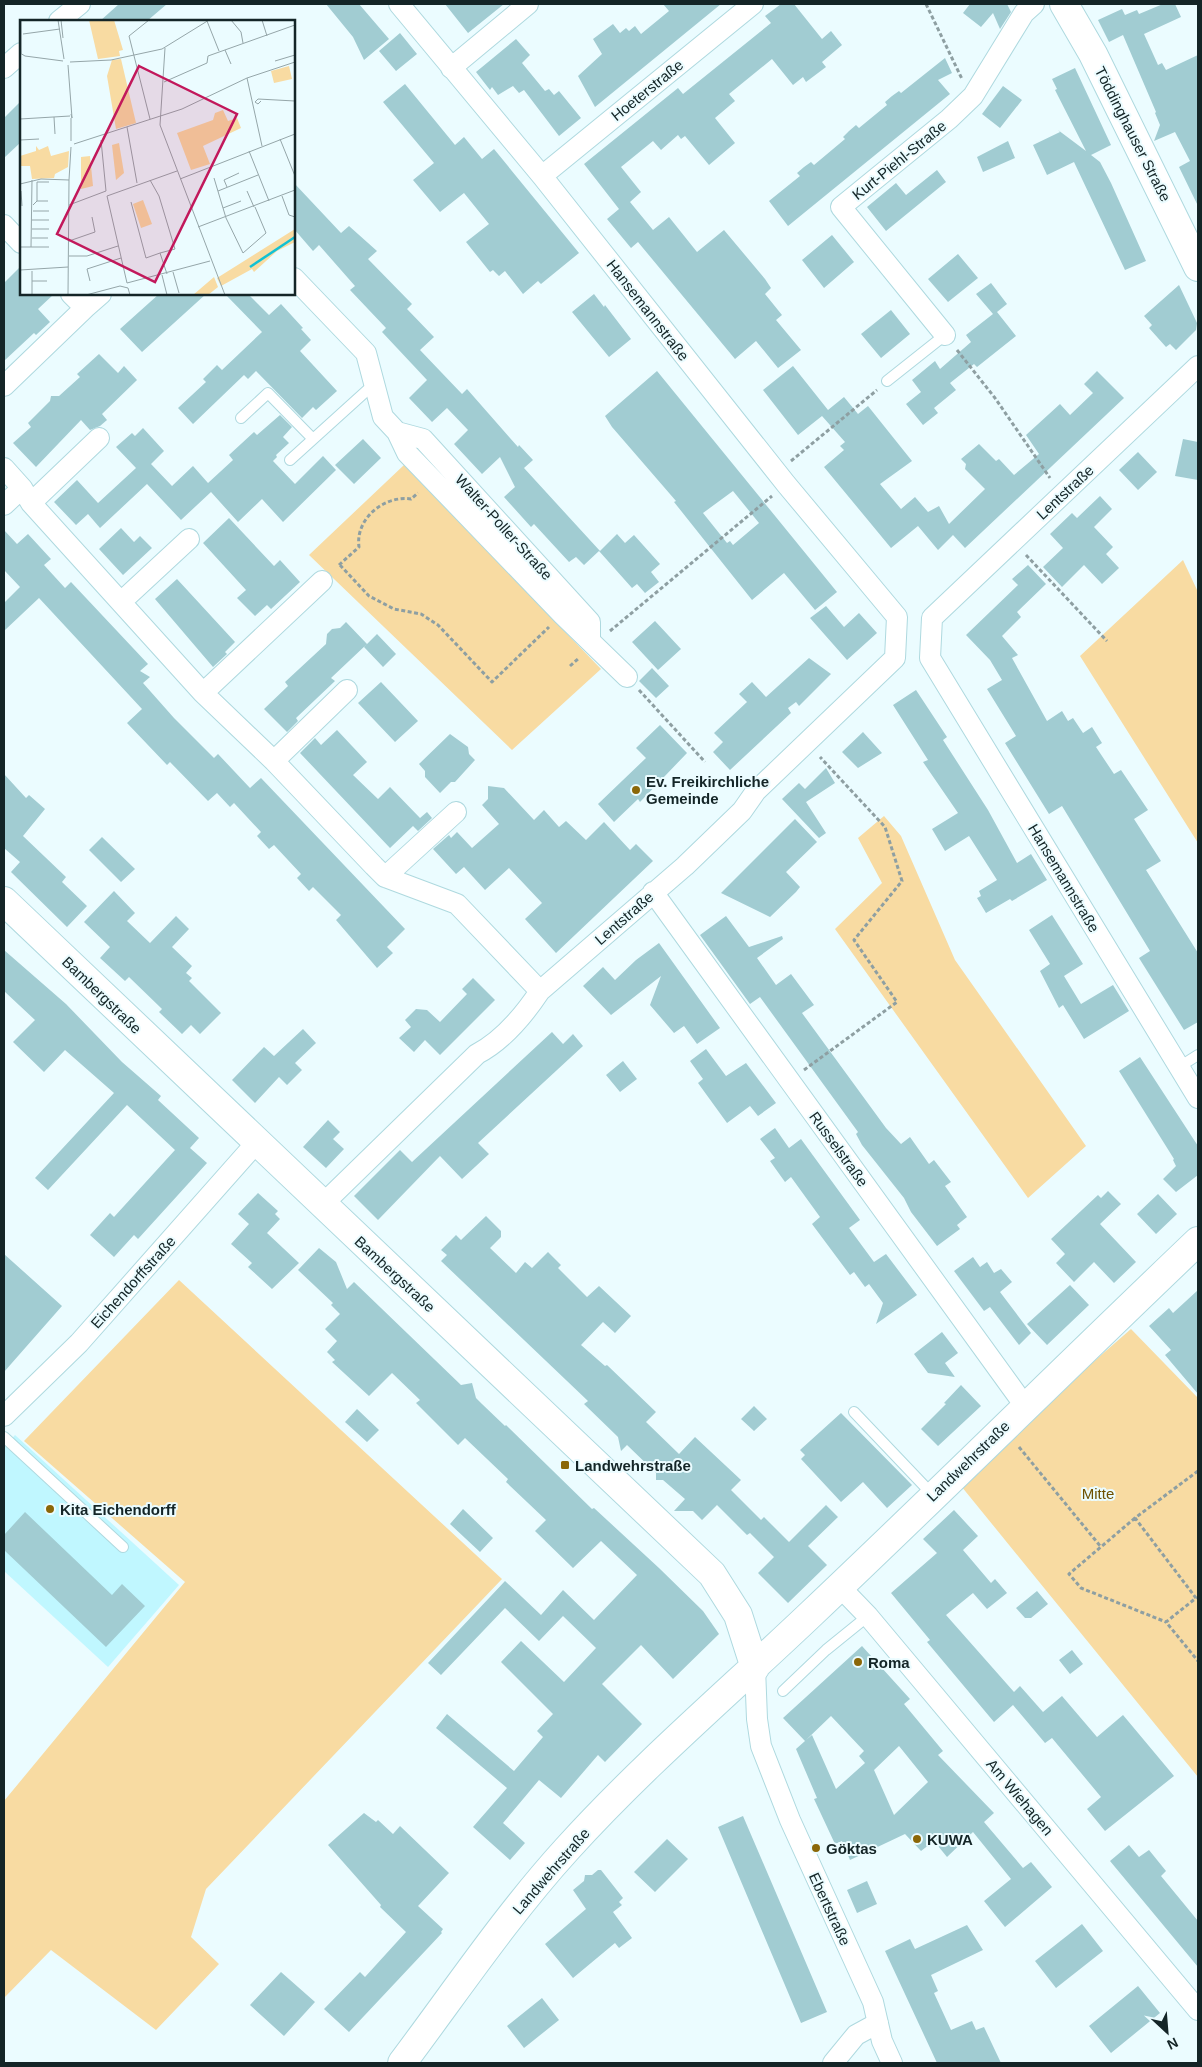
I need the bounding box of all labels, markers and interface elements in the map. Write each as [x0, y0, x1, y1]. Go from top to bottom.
inset map [20, 20, 295, 295]
street label: Hoeterstraße [608, 56, 686, 124]
street label: Töddinghauser Straße [1092, 64, 1174, 204]
street label: Kurt-Piehl-Straße [849, 117, 949, 203]
street label: Hansemannstraße [603, 256, 693, 364]
street label: Lentstraße [1033, 461, 1097, 523]
street label: Walter-Poller-Straße [452, 471, 556, 583]
place label: Ev. Freikirchliche Gemeinde [646, 773, 769, 807]
marker: Ev. Freikirchliche Gemeinde [630, 784, 642, 796]
street label: Hansemannstraße [1025, 821, 1103, 935]
street label: Lentstraße [591, 888, 657, 948]
street label: Bambergstraße [59, 953, 145, 1037]
street label: Russelstraße [806, 1108, 872, 1190]
street label: Eichendorffstraße [87, 1232, 179, 1332]
street label: Bambergstraße [351, 1233, 439, 1315]
street label: Landwehrstraße [923, 1417, 1013, 1505]
place label: Landwehrstraße [575, 1457, 691, 1474]
marker: Landwehrstraße [559, 1459, 571, 1471]
park label: Mitte [1082, 1485, 1114, 1502]
place label: Kita Eichendorff [60, 1501, 177, 1518]
marker: Kita Eichendorff [44, 1503, 56, 1515]
place label: Roma [868, 1654, 910, 1671]
marker: Roma [852, 1656, 864, 1668]
street label: Am Wiehagen [983, 1755, 1057, 1839]
street label: Landwehrstraße [509, 1825, 593, 1917]
place label: KUWA [927, 1831, 973, 1848]
marker: KUWA [911, 1833, 923, 1845]
place label: Göktas [826, 1840, 877, 1857]
marker: Göktas [810, 1842, 822, 1854]
street label: Ebertstraße [806, 1870, 854, 1948]
north arrow [1142, 2007, 1192, 2057]
text: N [1165, 2034, 1181, 2053]

